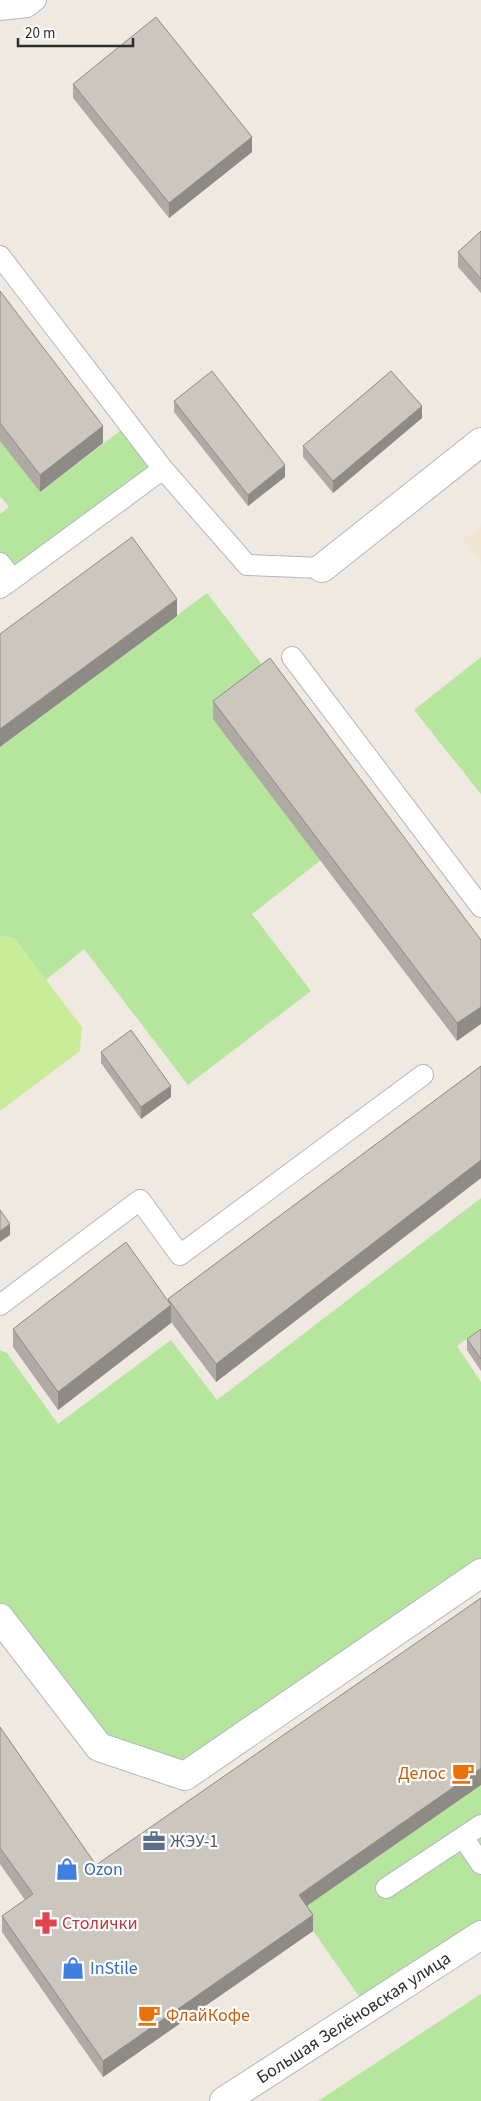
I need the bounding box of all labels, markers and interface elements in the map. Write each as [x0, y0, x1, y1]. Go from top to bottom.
scale bar [18, 15, 132, 47]
text: 20 m [25, 23, 55, 44]
cafe icon: Делос [450, 1760, 476, 1786]
place label: Делос [398, 1761, 446, 1786]
office icon: ЖЭУ-1 [141, 1828, 167, 1854]
place label: ЖЭУ-1 [170, 1829, 218, 1854]
shop icon: Ozon [54, 1856, 80, 1882]
place label: Ozon [84, 1857, 123, 1882]
pharmacy icon: Столички [33, 1910, 59, 1936]
place label: Столички [62, 1911, 138, 1936]
street label: Большая Зелёновская улица [252, 1946, 456, 2090]
shop icon: InStile [60, 1955, 86, 1981]
place label: InStile [90, 1956, 138, 1981]
cafe icon: ФлайКофе [136, 2002, 162, 2028]
place label: ФлайКофе [166, 2003, 250, 2028]

